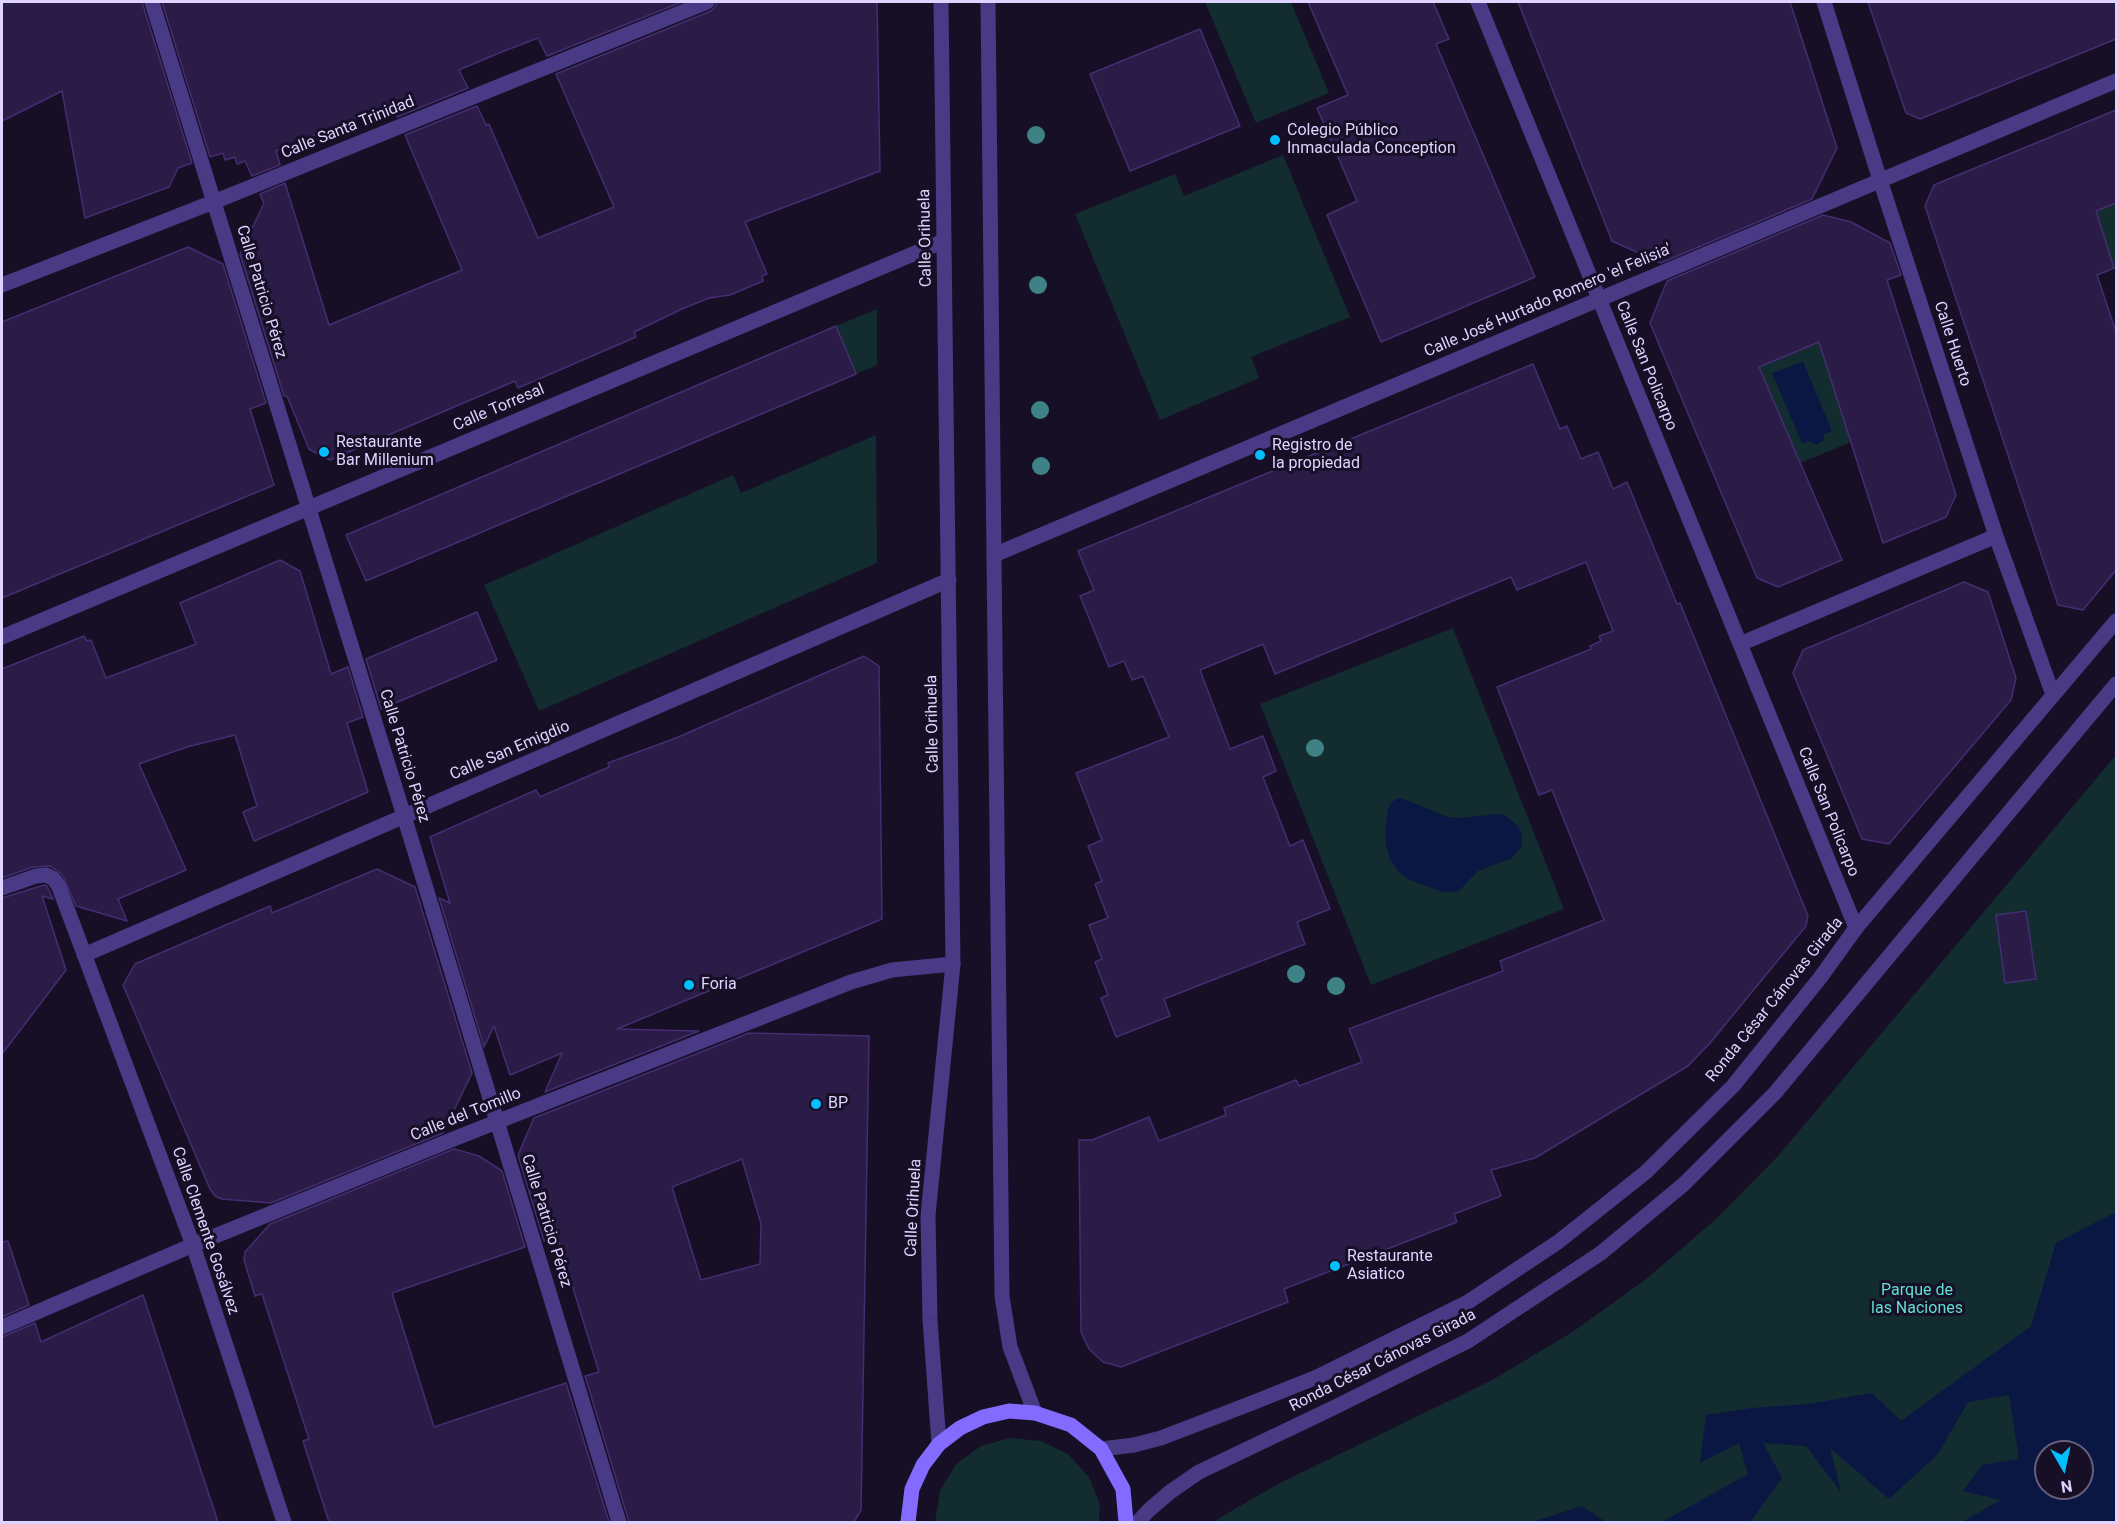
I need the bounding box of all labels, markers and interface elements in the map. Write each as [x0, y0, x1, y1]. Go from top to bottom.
street label: Calle Santa Trinidad [279, 92, 417, 164]
place label: Colegio Público Inmaculada Conception [1287, 121, 1456, 159]
marker: Colegio Público Inmaculada Conception [1268, 133, 1282, 147]
street label: Calle Orihuela [916, 189, 936, 287]
street label: Calle Patricio Pérez [232, 223, 290, 361]
street label: Calle José Hurtado Romero 'el Felisia' [1421, 240, 1675, 362]
street label: Calle San Policarpo [1611, 298, 1681, 434]
street label: Calle Huerto [1929, 299, 1975, 389]
street label: Calle Torresal [450, 380, 548, 436]
place label: Restaurante Bar Millenium [336, 433, 434, 471]
place label: Registro de la propiedad [1272, 436, 1360, 474]
marker: Restaurante Bar Millenium [317, 445, 331, 459]
marker: Registro de la propiedad [1253, 448, 1267, 462]
street label: Calle Orihuela [923, 675, 943, 773]
street label: Calle Patricio Pérez [375, 687, 433, 825]
street label: Calle San Emigdio [447, 717, 573, 785]
street label: Calle San Policarpo [1793, 744, 1863, 880]
street label: Ronda César Cánovas Girada [1703, 914, 1847, 1086]
place label: Foria [701, 975, 737, 995]
marker: Foria [682, 978, 696, 992]
street label: Calle del Tomillo [408, 1084, 524, 1146]
place label: BP [828, 1094, 848, 1114]
marker: BP [809, 1097, 823, 1111]
street label: Calle Clemente Gosálvez [167, 1145, 243, 1317]
street label: Calle Patricio Pérez [517, 1152, 575, 1290]
street label: Calle Orihuela [902, 1158, 926, 1258]
place label: Restaurante Asiatico [1347, 1247, 1433, 1285]
marker: Restaurante Asiatico [1328, 1259, 1342, 1273]
park label: Parque de las Naciones [1871, 1281, 1963, 1319]
street label: Ronda César Cánovas Girada [1287, 1306, 1479, 1416]
north arrow [2034, 1440, 2094, 1500]
text: N [2060, 1476, 2074, 1497]

